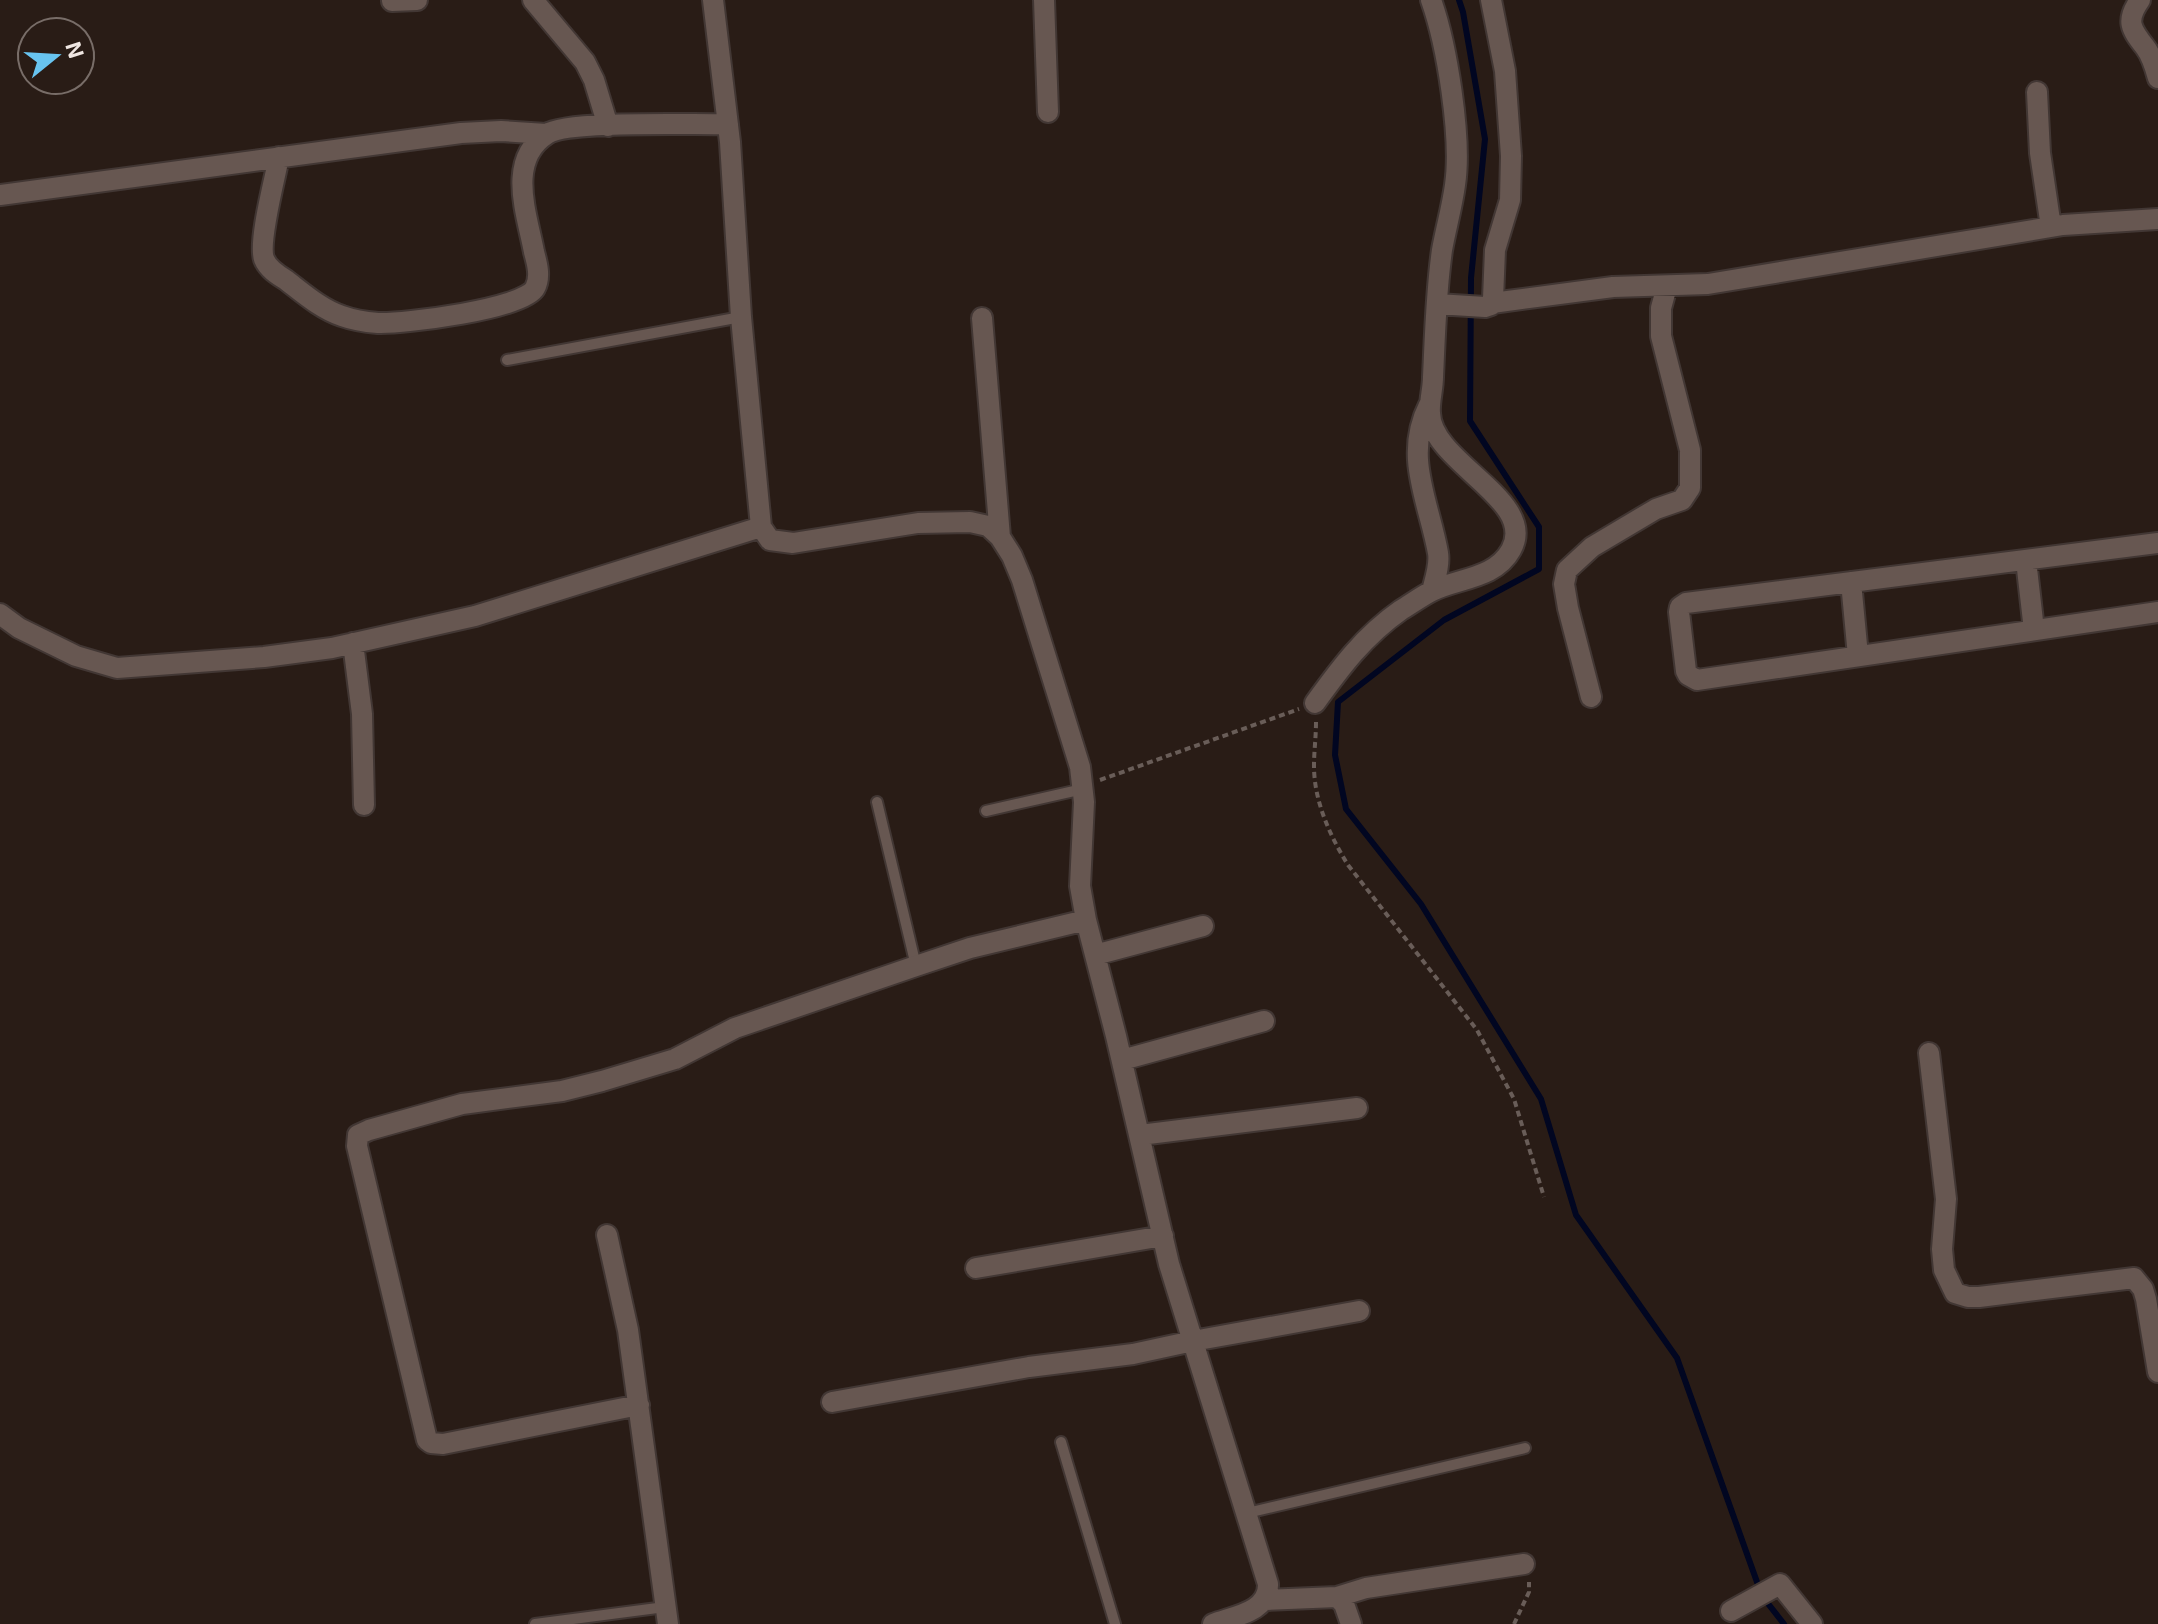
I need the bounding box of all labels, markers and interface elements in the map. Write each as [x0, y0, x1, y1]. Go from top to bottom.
north arrow [16, 16, 96, 96]
text: N [61, 38, 91, 61]

